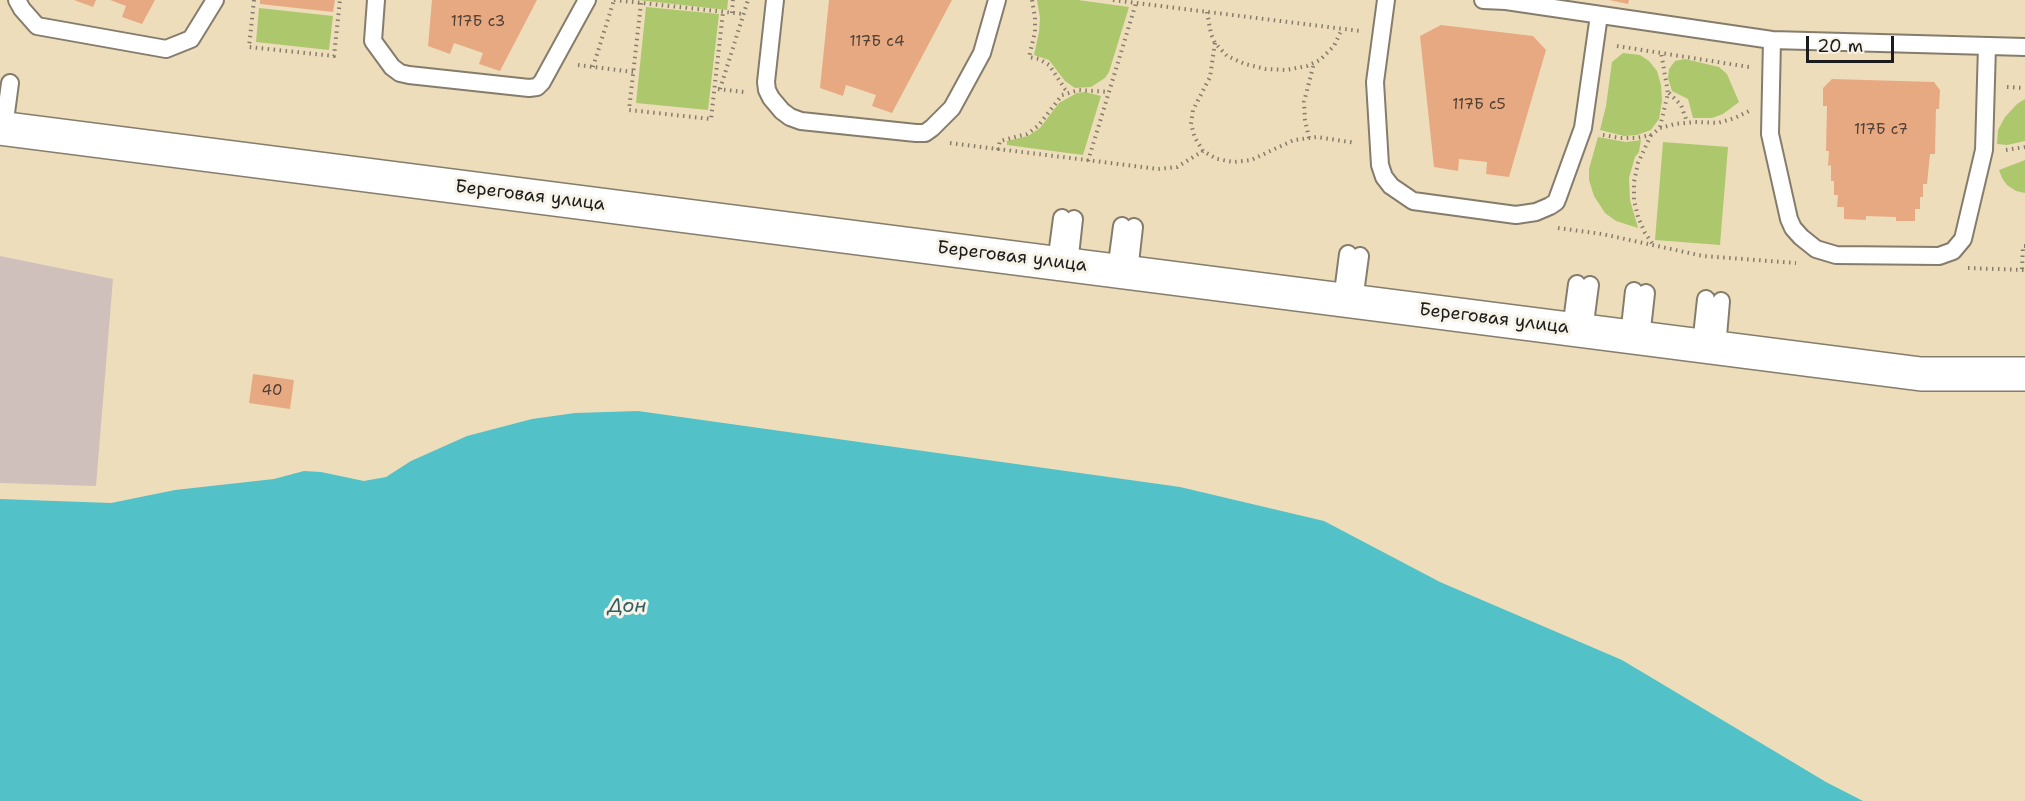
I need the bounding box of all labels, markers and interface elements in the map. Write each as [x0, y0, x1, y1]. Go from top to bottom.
house number: 117Б с3 [451, 13, 505, 31]
scale bar [1809, 24, 1898, 62]
house number: 117Б с4 [850, 33, 904, 51]
text: 20 m [1817, 34, 1863, 58]
house number: 117Б с5 [1452, 96, 1506, 114]
house number: 117Б с7 [1854, 121, 1908, 139]
street label: Береговая улица [454, 176, 606, 216]
street label: Береговая улица [936, 237, 1088, 277]
street label: Береговая улица [1418, 299, 1570, 339]
house number: 40 [262, 382, 282, 400]
water label: Дон [608, 595, 646, 619]

